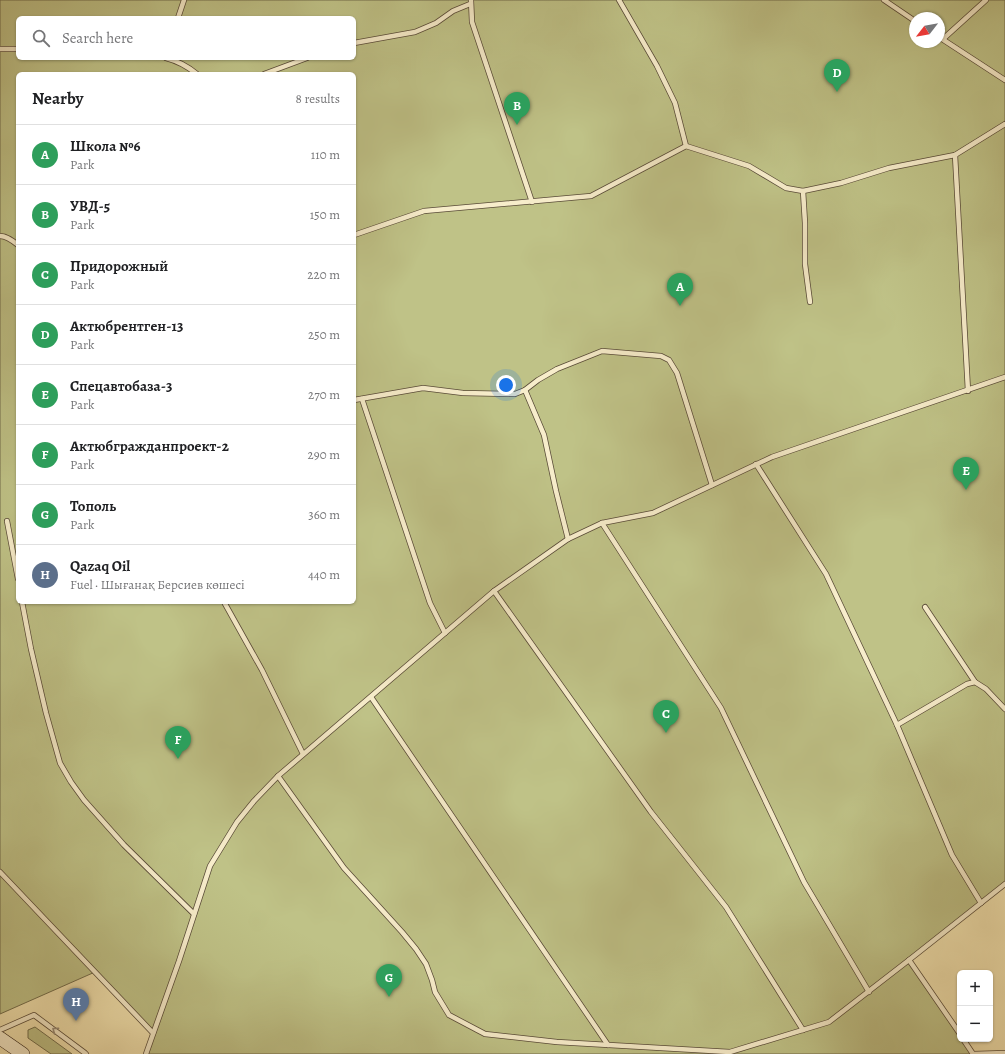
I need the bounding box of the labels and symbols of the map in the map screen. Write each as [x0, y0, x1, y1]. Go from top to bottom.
north arrow [909, 12, 945, 48]
pin: D [824, 59, 850, 92]
pin: B [504, 92, 530, 125]
pin: A [667, 273, 693, 306]
your location [496, 375, 516, 395]
pin: E [953, 457, 979, 490]
pin: C [653, 700, 679, 733]
pin: F [165, 726, 191, 759]
pin: G [376, 964, 402, 997]
pin: H [63, 988, 89, 1021]
one-way arrow [52, 1028, 59, 1035]

